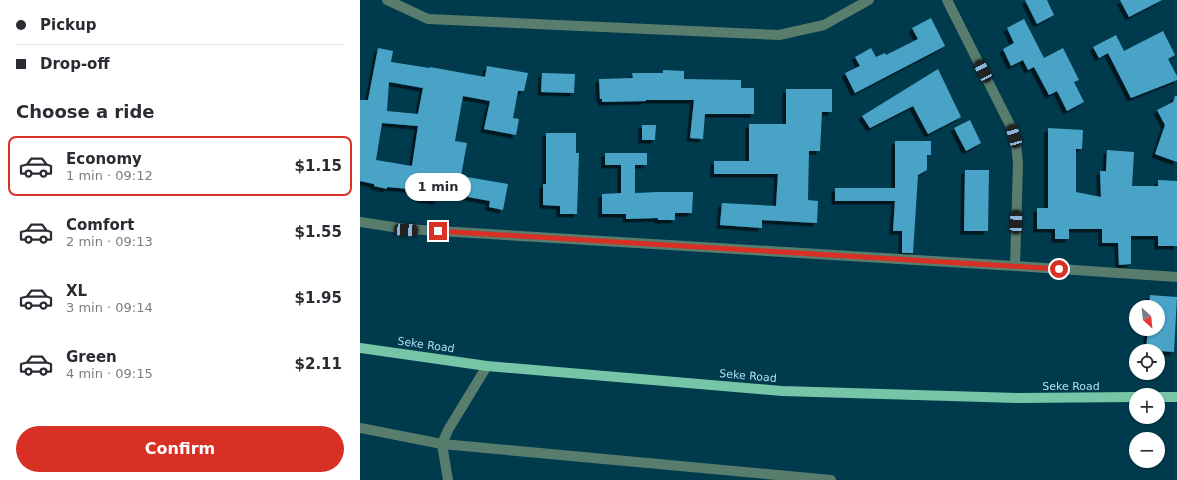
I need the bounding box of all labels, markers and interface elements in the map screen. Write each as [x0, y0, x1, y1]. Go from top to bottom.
text: Pickup [40, 16, 96, 34]
text: Drop-off [40, 55, 110, 73]
car [972, 58, 994, 84]
text: Choose a ride [16, 101, 155, 122]
car [1005, 123, 1023, 149]
icon: car [18, 148, 54, 184]
text: Economy [66, 150, 142, 168]
text: $1.15 [295, 157, 342, 175]
text: 1 min · 09:12 [66, 168, 153, 183]
callout: 1 min [405, 173, 471, 201]
text: 1 min [418, 179, 458, 194]
car [1010, 210, 1022, 234]
icon: car [18, 214, 54, 250]
text: Comfort [66, 216, 134, 234]
route end [429, 222, 447, 240]
text: $1.55 [295, 223, 342, 241]
car [394, 223, 418, 237]
text: 2 min · 09:13 [66, 234, 153, 249]
route start [1050, 260, 1068, 278]
icon: car [18, 280, 54, 316]
text: XL [66, 282, 87, 300]
text: $1.95 [295, 289, 342, 307]
text: 3 min · 09:14 [66, 300, 153, 315]
north arrow [1129, 300, 1165, 336]
map controls [1129, 300, 1165, 468]
street label: Seke Road [397, 335, 455, 355]
button: locate [1129, 344, 1165, 380]
icon: car [18, 346, 54, 382]
text: Green [66, 348, 117, 366]
text: $2.11 [295, 355, 342, 373]
text: 4 min · 09:15 [66, 366, 153, 381]
street label: Seke Road [719, 367, 777, 385]
street label: Seke Road [1042, 380, 1100, 393]
button: + [1129, 388, 1165, 424]
button: Confirm [16, 426, 344, 472]
button: − [1129, 432, 1165, 468]

